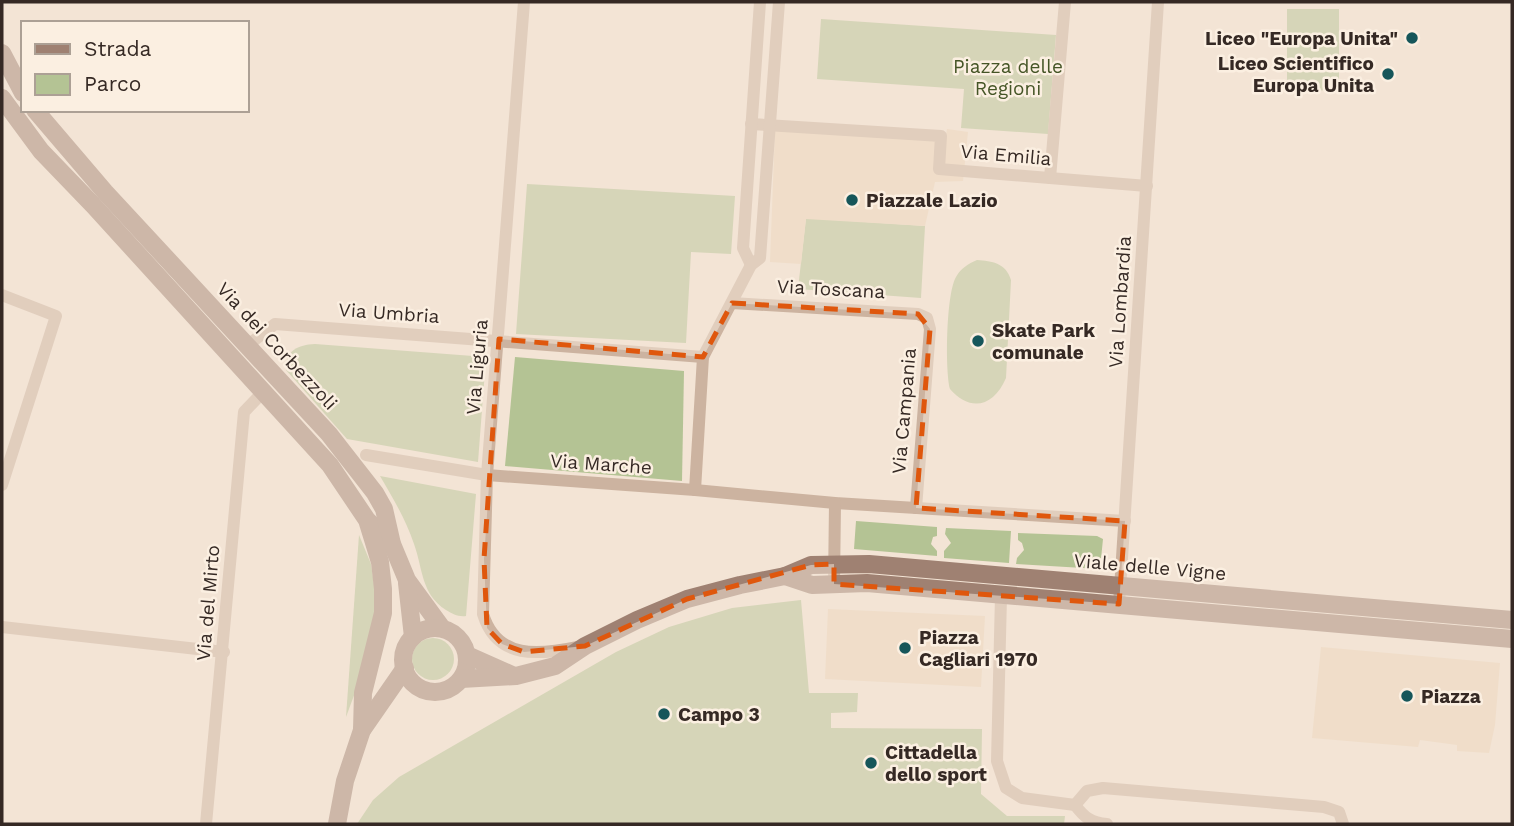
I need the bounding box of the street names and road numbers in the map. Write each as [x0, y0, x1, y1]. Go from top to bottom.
street label: Via Emilia [960, 140, 1053, 170]
street label: Via Lombardia [1104, 235, 1136, 369]
street label: Via Toscana [776, 275, 886, 303]
street label: Via dei Corbezzoli [212, 277, 342, 415]
street label: Via Umbria [338, 298, 440, 328]
street label: Via Liguria [461, 318, 493, 416]
street label: Via Campania [887, 347, 921, 475]
street label: Via Marche [549, 449, 653, 479]
street label: Via del Mirto [191, 544, 225, 662]
street label: Viale delle Vigne [1073, 549, 1227, 585]

